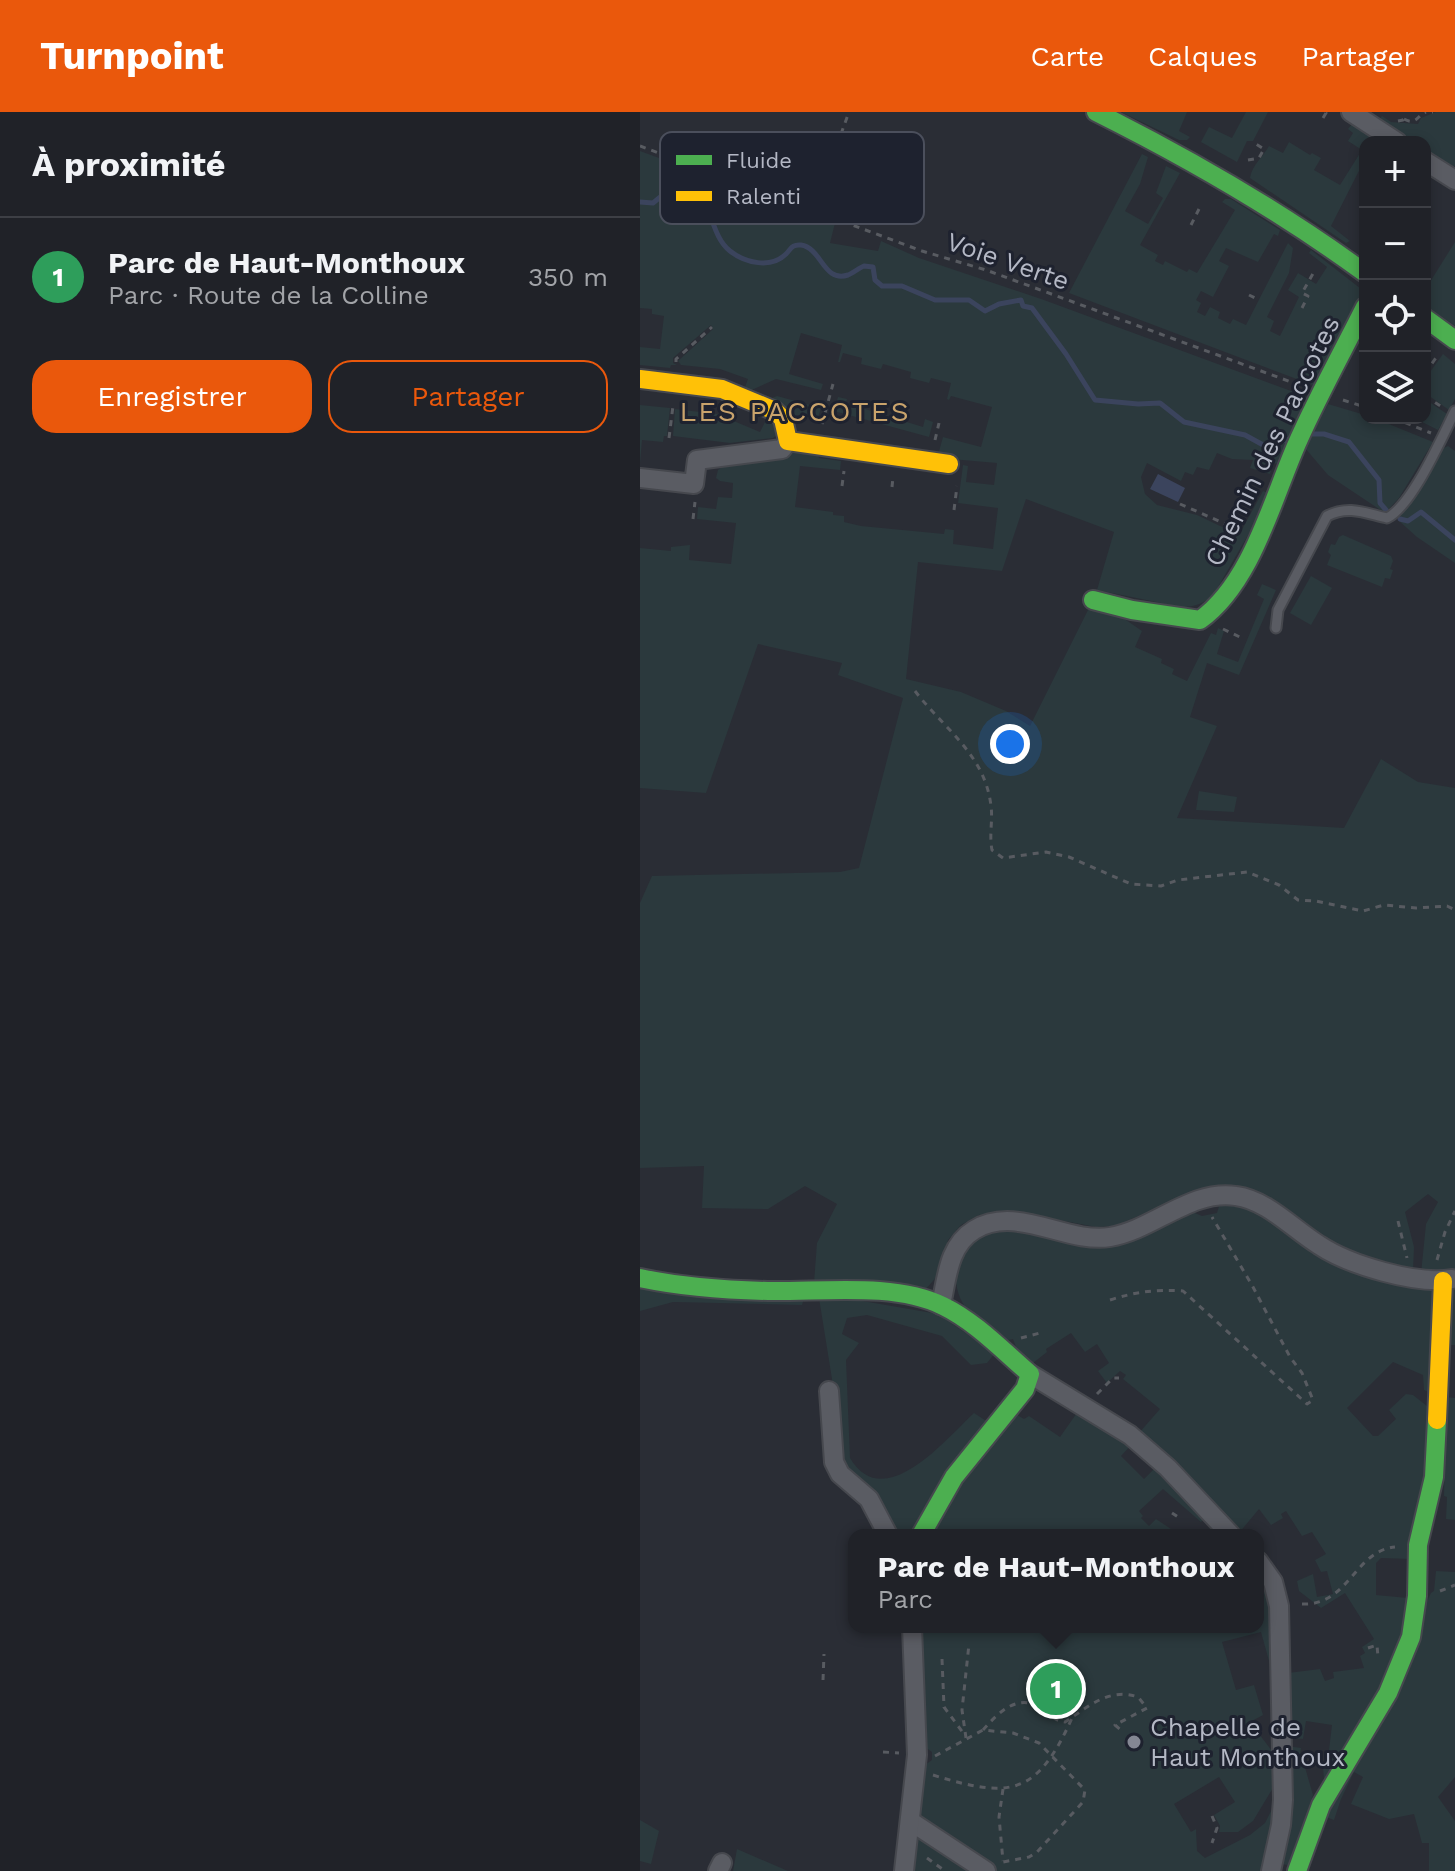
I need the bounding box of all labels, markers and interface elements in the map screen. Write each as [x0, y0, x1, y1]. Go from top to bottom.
text: Turnpoint [40, 34, 224, 78]
text: Carte [1031, 40, 1104, 73]
text: Calques [1148, 40, 1257, 73]
text: Partager [1301, 40, 1415, 73]
legend [660, 132, 924, 224]
map controls [1359, 136, 1431, 424]
button: + [1359, 136, 1431, 208]
text: À proximité [32, 144, 226, 184]
text: Fluide [726, 148, 792, 173]
text: Ralenti [726, 184, 801, 209]
button: − [1359, 208, 1431, 280]
street label: Voie Verte [943, 226, 1073, 296]
text: Parc de Haut-Monthoux [108, 245, 465, 280]
text: 1 [52, 262, 64, 292]
text: 350 m [528, 262, 608, 292]
text: Parc · Route de la Colline [108, 280, 429, 310]
button: locate [1359, 280, 1431, 352]
street label: Chemin des Paccotes [1198, 311, 1346, 571]
button: layers [1359, 352, 1431, 424]
button: Enregistrer [32, 360, 312, 433]
button: Partager [328, 360, 608, 433]
district label: LES PACCOTES [679, 395, 911, 428]
your location [990, 724, 1030, 764]
popup [848, 1529, 1264, 1633]
text: Parc de Haut-Monthoux [878, 1549, 1234, 1584]
text: Parc [878, 1584, 933, 1614]
pin: 1 [1030, 1659, 1082, 1719]
place label: Chapelle de Haut Monthoux [1150, 1712, 1345, 1772]
marker: Chapelle de Haut Monthoux [1125, 1733, 1143, 1751]

